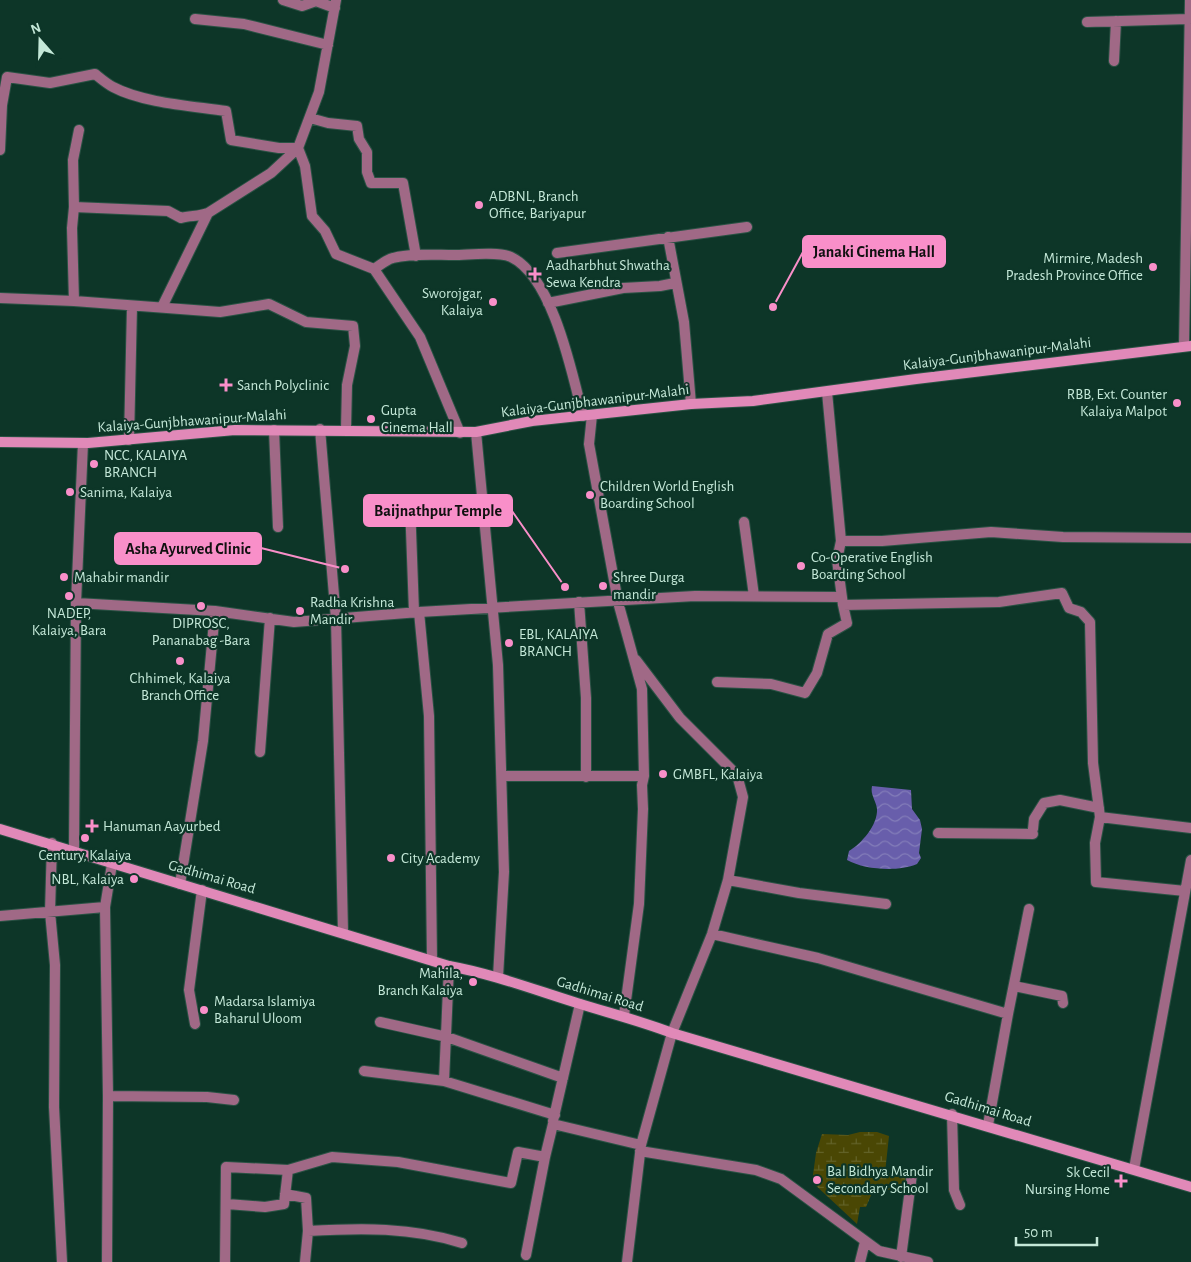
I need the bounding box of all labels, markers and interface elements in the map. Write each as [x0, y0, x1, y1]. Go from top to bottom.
north arrow [15, 15, 65, 65]
text: N [29, 20, 43, 37]
place label: ADBNL, Branch Office, Bariyapur [489, 189, 586, 221]
marker: ADBNL, Branch Office, Bariyapur [473, 199, 485, 211]
callout: Janaki Cinema Hall [803, 236, 945, 267]
text: Janaki Cinema Hall [813, 244, 935, 260]
place label: Mirmire, Madesh Pradesh Province Office [1006, 251, 1143, 283]
place label: Aadharbhut Shwatha Sewa Kendra [546, 258, 670, 290]
marker: Mirmire, Madesh Pradesh Province Office [1147, 261, 1159, 273]
marker: Aadharbhut Shwatha Sewa Kendra [528, 267, 542, 281]
place label: Sworojgar, Kalaiya [422, 286, 483, 318]
marker: Sworojgar, Kalaiya [487, 296, 499, 308]
street label: Kalaiya-Gunjbhawanipur-Malahi [902, 335, 1092, 373]
marker: Sanch Polyclinic [219, 378, 233, 392]
place label: Sanch Polyclinic [237, 378, 329, 393]
street label: Kalaiya-Gunjbhawanipur-Malahi [500, 382, 690, 420]
place label: RBB, Ext. Counter Kalaiya Malpot [1067, 387, 1167, 419]
marker: RBB, Ext. Counter Kalaiya Malpot [1171, 397, 1183, 409]
place label: Gupta Cinema Hall [381, 403, 453, 435]
street label: Kalaiya-Gunjbhawanipur-Malahi [97, 407, 287, 435]
marker: Gupta Cinema Hall [365, 413, 377, 425]
place label: NCC, KALAIYA BRANCH [104, 448, 187, 480]
marker: NCC, KALAIYA BRANCH [88, 458, 100, 470]
place label: Children World English Boarding School [600, 479, 734, 511]
place label: Sanima, Kalaiya [80, 485, 172, 500]
marker: Sanima, Kalaiya [64, 486, 76, 498]
marker: Children World English Boarding School [584, 489, 596, 501]
callout: Baijnathpur Temple [364, 495, 512, 526]
text: Baijnathpur Temple [374, 503, 502, 520]
callout: Asha Ayurved Clinic [115, 533, 261, 564]
text: Asha Ayurved Clinic [125, 541, 251, 558]
place label: Co-Operative English Boarding School [811, 550, 933, 582]
marker: Co-Operative English Boarding School [795, 560, 807, 572]
place label: Mahabir mandir [74, 570, 169, 585]
place label: Shree Durga mandir [613, 570, 685, 602]
marker: Mahabir mandir [58, 571, 70, 583]
marker: Shree Durga mandir [597, 580, 609, 592]
marker: NADEP, Kalaiya, Bara [63, 590, 75, 602]
place label: Radha Krishna Mandir [310, 595, 394, 627]
marker: DIPROSC, Pananabag -Bara [195, 600, 207, 612]
marker: Radha Krishna Mandir [294, 605, 306, 617]
place label: NADEP, Kalaiya, Bara [32, 606, 106, 638]
place label: DIPROSC, Pananabag -Bara [152, 616, 250, 648]
place label: EBL, KALAIYA BRANCH [519, 627, 598, 659]
marker: EBL, KALAIYA BRANCH [503, 637, 515, 649]
marker: Chhimek, Kalaiya Branch Office [174, 655, 186, 667]
place label: Chhimek, Kalaiya Branch Office [129, 671, 231, 703]
place label: GMBFL, Kalaiya [673, 767, 763, 782]
marker: GMBFL, Kalaiya [657, 768, 669, 780]
marker: Hanuman Aayurbed [85, 819, 99, 833]
place label: Hanuman Aayurbed [103, 819, 221, 834]
marker: Century, Kalaiya [79, 832, 91, 844]
place label: Century, Kalaiya [38, 848, 132, 863]
place label: City Academy [401, 851, 480, 866]
marker: City Academy [385, 852, 397, 864]
street label: Gadhimai Road [167, 857, 257, 897]
place label: NBL, Kalaiya [51, 872, 124, 887]
marker: NBL, Kalaiya [128, 873, 140, 885]
place label: Mahila, Branch Kalaiya [377, 966, 463, 998]
street label: Gadhimai Road [555, 974, 645, 1014]
marker: Mahila, Branch Kalaiya [467, 976, 479, 988]
place label: Madarsa Islamiya Baharul Uloom [214, 994, 315, 1026]
marker: Madarsa Islamiya Baharul Uloom [198, 1004, 210, 1016]
street label: Gadhimai Road [943, 1089, 1033, 1129]
place label: Bal Bidhya Mandir Secondary School [827, 1164, 933, 1196]
place label: Sk Cecil Nursing Home [1025, 1165, 1110, 1197]
marker: Bal Bidhya Mandir Secondary School [811, 1174, 823, 1186]
marker: Sk Cecil Nursing Home [1114, 1174, 1128, 1188]
scale bar [1016, 1214, 1097, 1246]
text: 50 m [1024, 1225, 1053, 1240]

